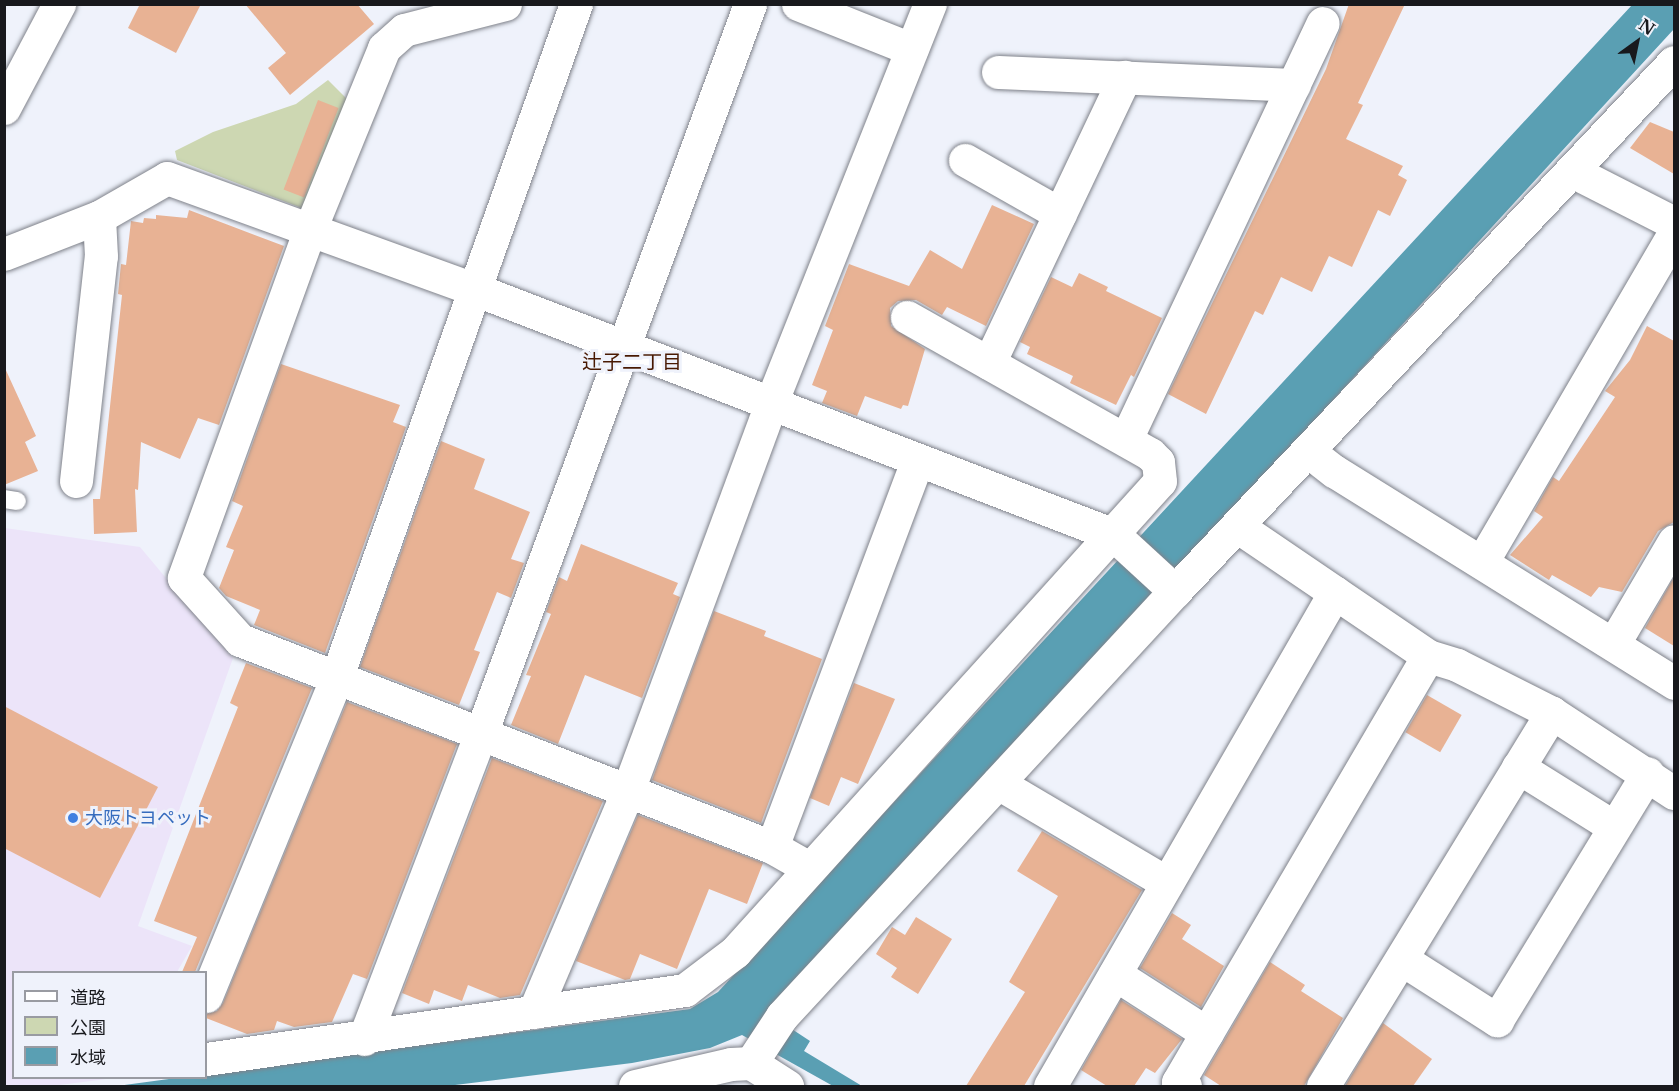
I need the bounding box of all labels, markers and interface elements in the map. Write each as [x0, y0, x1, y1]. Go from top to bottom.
north arrow [1607, 12, 1667, 72]
text: N [1635, 14, 1659, 39]
district label: 辻子二丁目 [582, 350, 682, 374]
place label: 大阪トヨペット [85, 807, 211, 829]
marker: 大阪トヨペット [66, 811, 80, 825]
legend [12, 971, 207, 1079]
text: 道路 [70, 987, 106, 1009]
text: 公園 [70, 1017, 106, 1039]
text: 水域 [70, 1047, 106, 1069]

